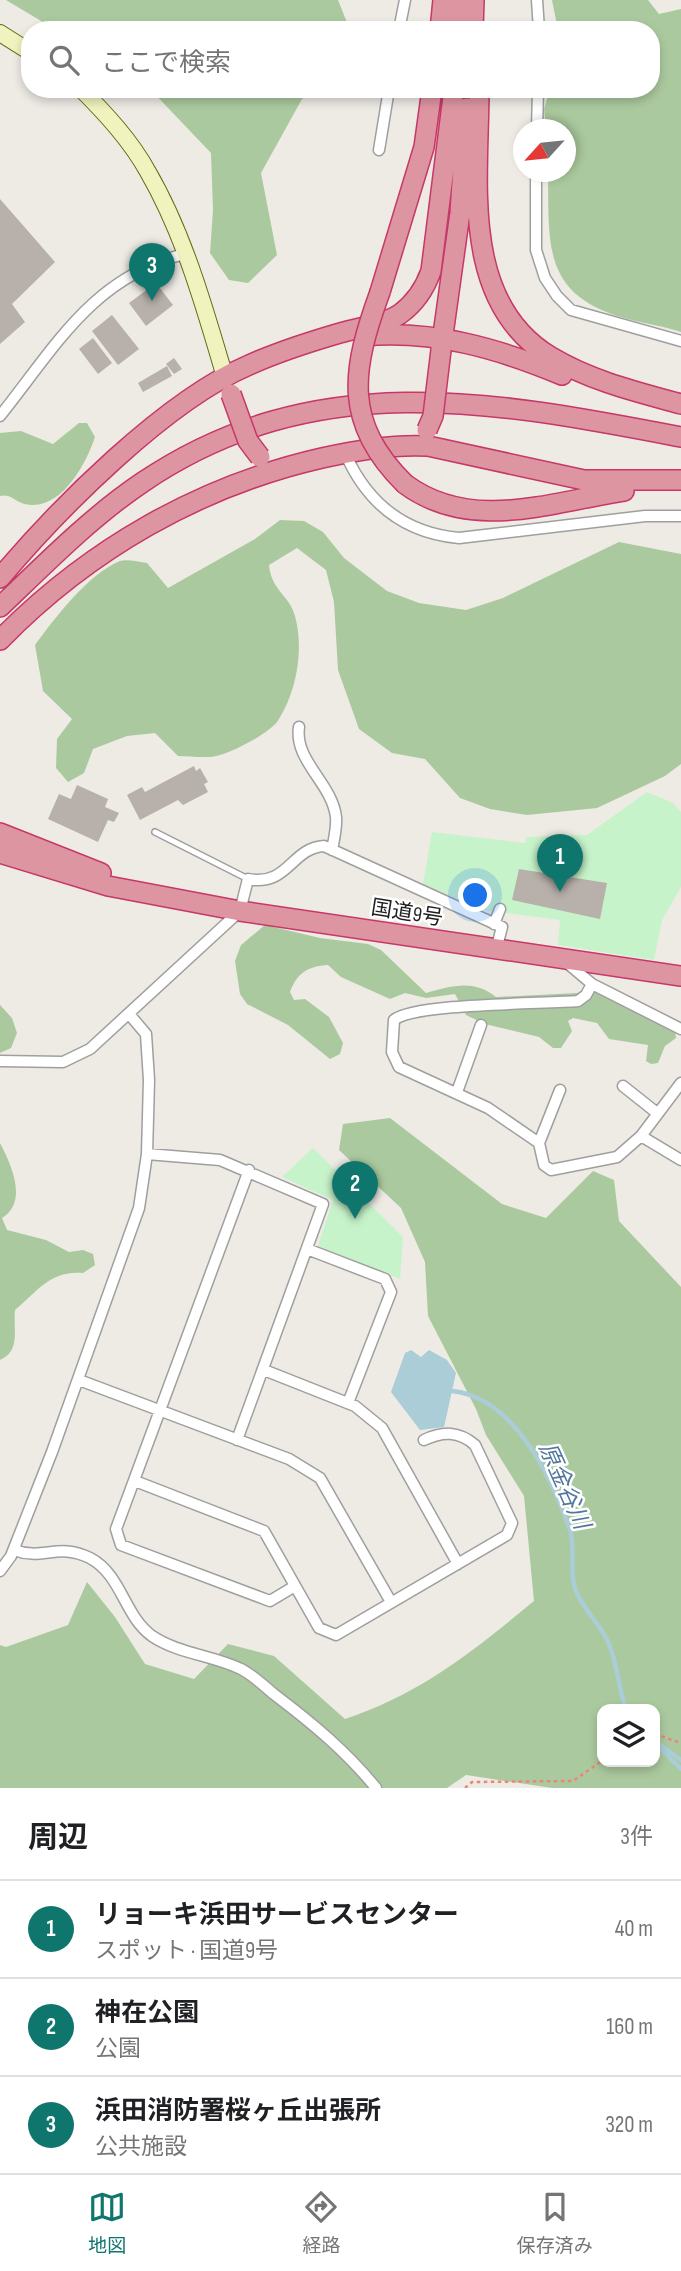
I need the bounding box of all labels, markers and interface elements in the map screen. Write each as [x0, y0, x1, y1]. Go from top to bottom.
search box [21, 21, 660, 98]
icon: search [45, 41, 83, 79]
text: ここで検索 [101, 48, 231, 79]
north arrow [513, 119, 576, 182]
pin: 3 [129, 243, 175, 301]
pin: 1 [537, 834, 583, 892]
your location [458, 878, 492, 912]
street label: 国道9号 [369, 895, 445, 931]
pin: 2 [332, 1161, 378, 1219]
water label: 原金谷川 [533, 1438, 597, 1536]
map controls [597, 1704, 660, 1767]
button: layers [597, 1704, 660, 1767]
text: 周辺 [28, 1820, 88, 1856]
text: 3件 [620, 1823, 653, 1851]
text: リョーキ浜田サービスセンター [95, 1900, 459, 1931]
text: 1 [46, 1915, 56, 1943]
text: 40 m [615, 1915, 653, 1943]
text: スポット · 国道9号 [95, 1937, 278, 1965]
text: 神在公園 [95, 1998, 199, 2029]
text: 2 [46, 2013, 56, 2041]
text: 160 m [606, 2013, 653, 2041]
text: 公園 [95, 2035, 141, 2063]
text: 浜田消防署桜ヶ丘出張所 [95, 2096, 381, 2127]
text: 3 [46, 2111, 56, 2139]
text: 320 m [605, 2111, 653, 2139]
text: 公共施設 [95, 2133, 187, 2161]
tab: 地図 [88, 2188, 126, 2258]
tab: 経路 [302, 2188, 341, 2258]
tab: 保存済み [517, 2188, 593, 2258]

